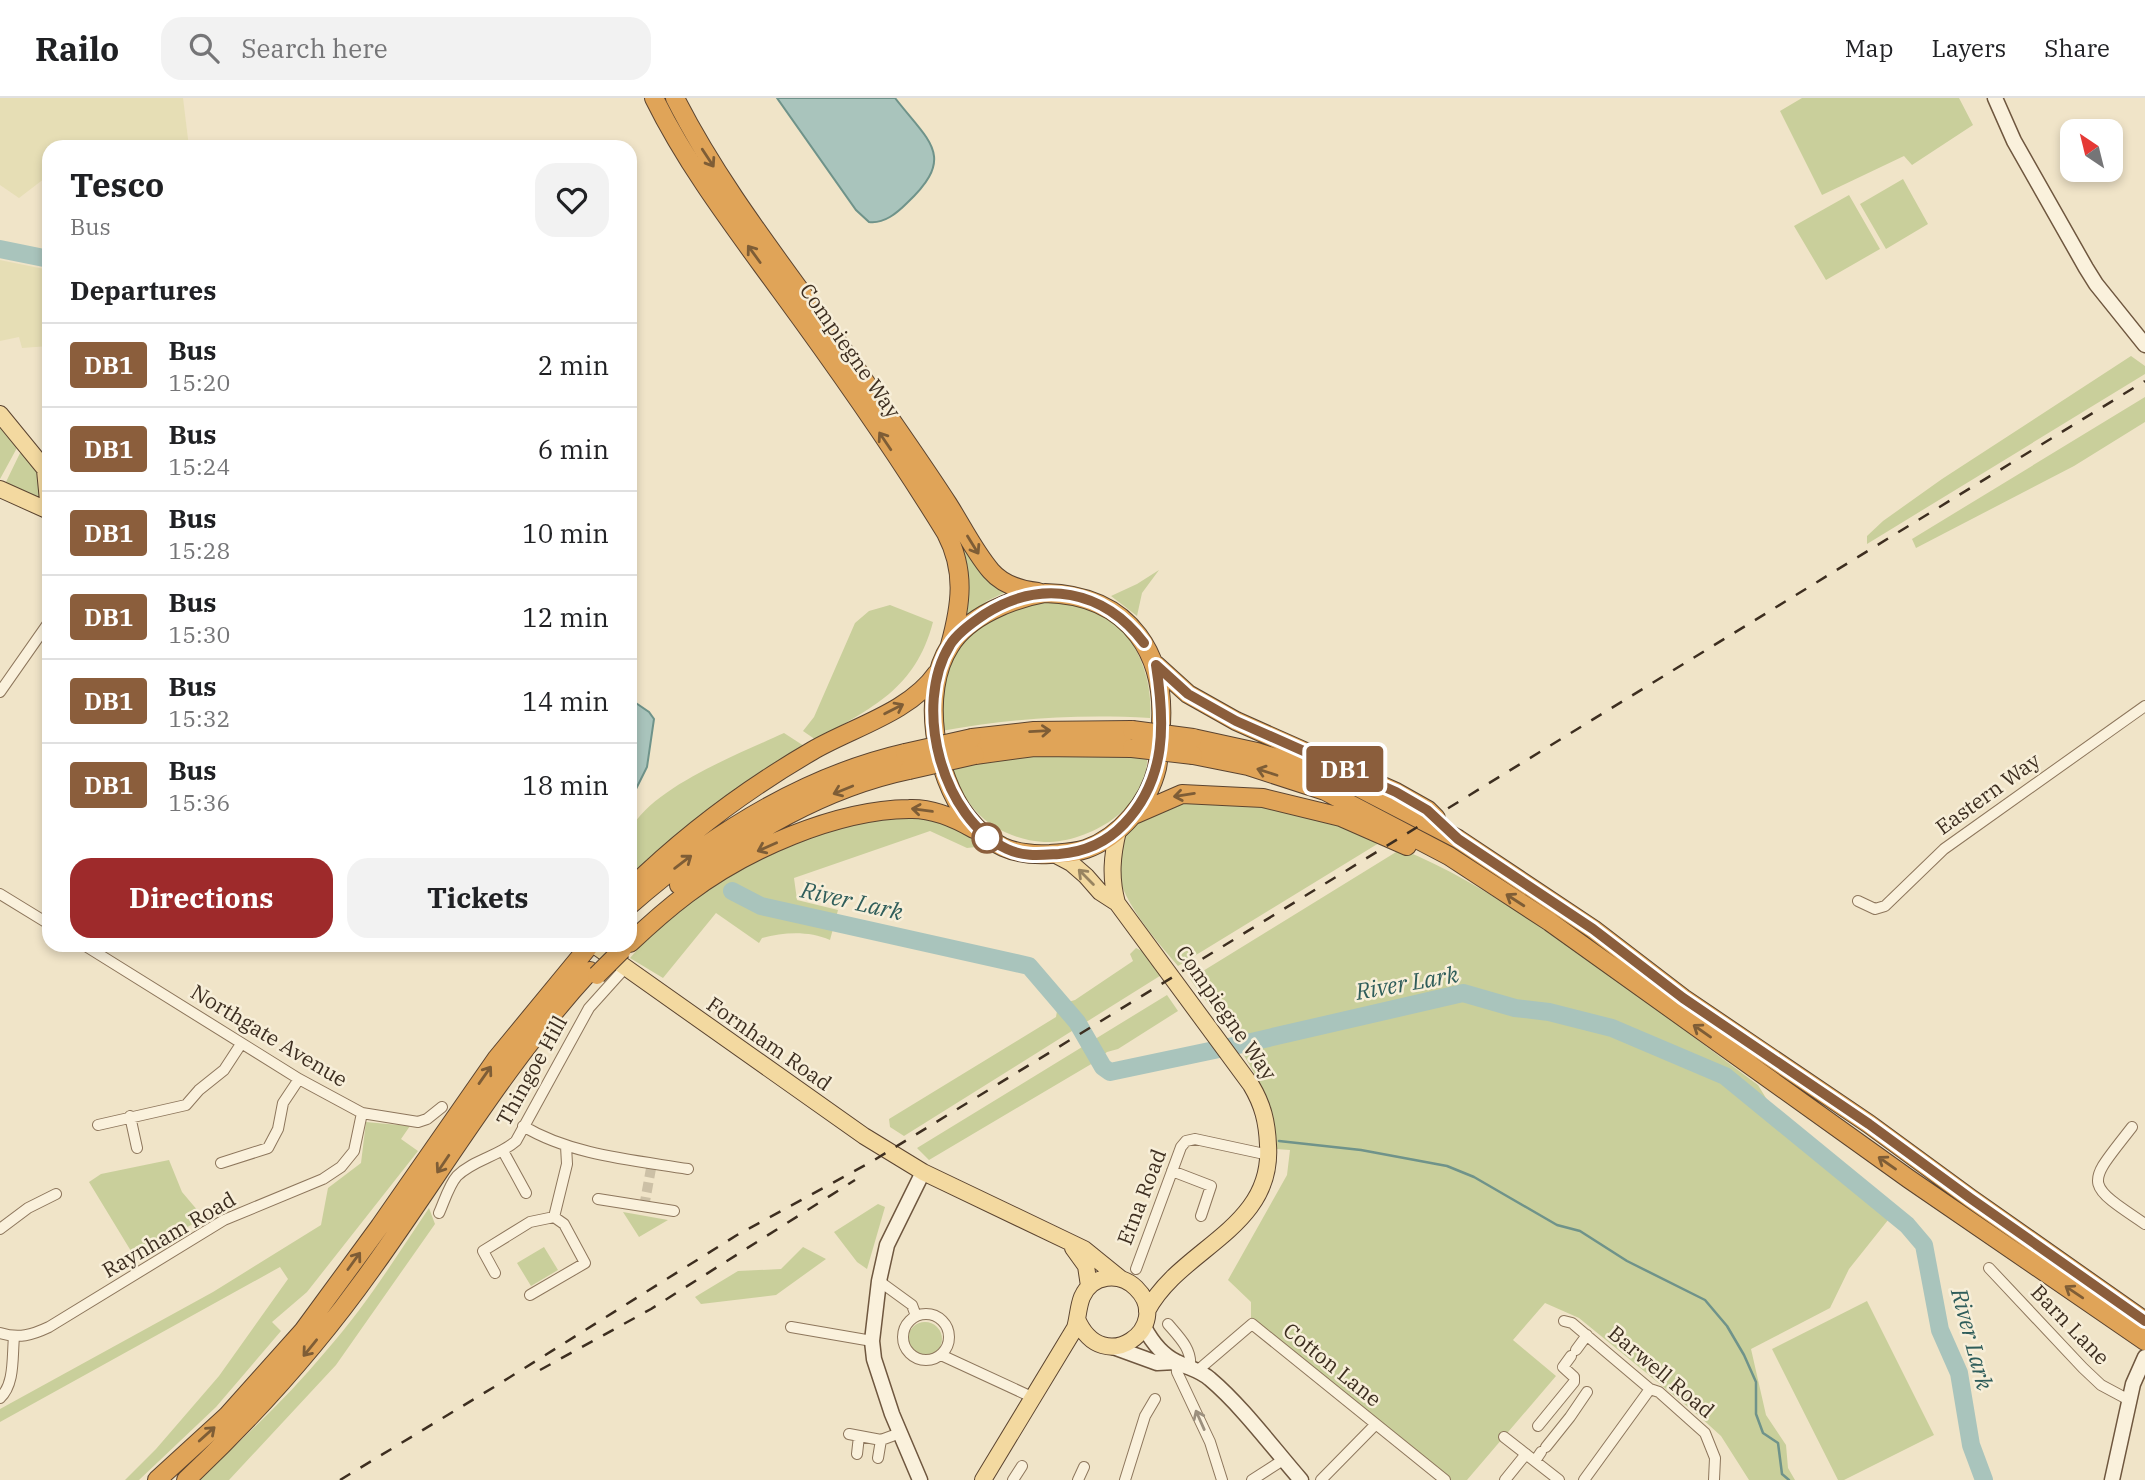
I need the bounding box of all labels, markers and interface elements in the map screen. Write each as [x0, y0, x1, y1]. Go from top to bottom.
search box [161, 17, 651, 80]
text: Railo [35, 27, 119, 70]
icon: search [185, 29, 223, 67]
text: Search here [241, 31, 388, 65]
text: Map [1845, 32, 1893, 64]
text: Layers [1931, 32, 2006, 64]
text: Share [2044, 32, 2110, 64]
north arrow [2060, 119, 2123, 182]
map controls [2060, 119, 2123, 182]
one-way arrow [701, 147, 715, 167]
text: Tesco [70, 163, 164, 206]
button: heart [535, 163, 609, 237]
text: Bus [70, 211, 111, 241]
one-way arrow [747, 245, 762, 264]
text: Departures [70, 273, 216, 307]
street label: Compiegne Way [794, 277, 908, 424]
text: Bus [168, 333, 217, 367]
text: 2 min [538, 348, 609, 382]
text: DB1 [84, 349, 133, 381]
text: 15:20 [168, 367, 230, 397]
text: Bus [168, 417, 217, 451]
one-way arrow [878, 431, 892, 451]
text: 6 min [538, 432, 609, 466]
text: DB1 [84, 433, 133, 465]
text: 15:24 [168, 451, 230, 481]
text: Bus [168, 501, 217, 535]
text: 10 min [522, 516, 609, 550]
text: DB1 [84, 517, 133, 549]
one-way arrow [966, 534, 980, 554]
text: 15:28 [168, 535, 230, 565]
text: Bus [168, 585, 217, 619]
text: 12 min [522, 600, 609, 634]
text: DB1 [84, 601, 133, 633]
text: 15:30 [168, 619, 230, 649]
text: Bus [168, 669, 217, 703]
text: 14 min [522, 684, 609, 718]
text: DB1 [84, 685, 133, 717]
one-way arrow [883, 701, 904, 715]
text: 15:32 [168, 703, 230, 733]
one-way arrow [1028, 724, 1051, 737]
street label: Eastern Way [1929, 745, 2046, 841]
line badge: DB1 [1305, 746, 1385, 792]
text: Bus [168, 753, 217, 787]
text: DB1 [1320, 753, 1370, 785]
one-way arrow [1256, 765, 1278, 777]
text: 18 min [522, 768, 609, 802]
text: DB1 [84, 769, 133, 801]
one-way arrow [833, 784, 855, 797]
text: 15:36 [168, 787, 230, 817]
one-way arrow [1173, 789, 1196, 802]
one-way arrow [911, 804, 934, 817]
unlabelled marker [972, 823, 1002, 853]
one-way arrow [757, 841, 778, 854]
one-way arrow [673, 855, 692, 869]
button: Directions [70, 858, 333, 938]
button: Tickets [347, 858, 609, 938]
one-way arrow [1078, 869, 1095, 886]
water label: River Lark [797, 874, 907, 927]
one-way arrow [1506, 893, 1526, 907]
street label: Compiegne Way [1170, 939, 1284, 1086]
water label: River Lark [1352, 958, 1461, 1006]
street label: Northgate Avenue [186, 977, 353, 1093]
street label: Fornham Road [702, 990, 838, 1097]
street label: Thingoe Hill [489, 1010, 573, 1131]
one-way arrow [1692, 1024, 1711, 1039]
one-way arrow [478, 1066, 492, 1085]
street label: Etna Road [1110, 1144, 1172, 1249]
one-way arrow [436, 1154, 450, 1173]
one-way arrow [1878, 1156, 1897, 1170]
street label: Raynham Road [97, 1185, 240, 1284]
one-way arrow [347, 1252, 362, 1271]
street label: Barn Lane [2025, 1278, 2116, 1371]
water label: River Lark [1945, 1284, 2001, 1394]
one-way arrow [2065, 1285, 2084, 1299]
street label: Cotton Lane [1278, 1316, 1388, 1412]
street label: Barwell Road [1603, 1319, 1721, 1424]
one-way arrow [303, 1339, 318, 1357]
one-way arrow [1193, 1410, 1206, 1432]
one-way arrow [198, 1426, 216, 1442]

